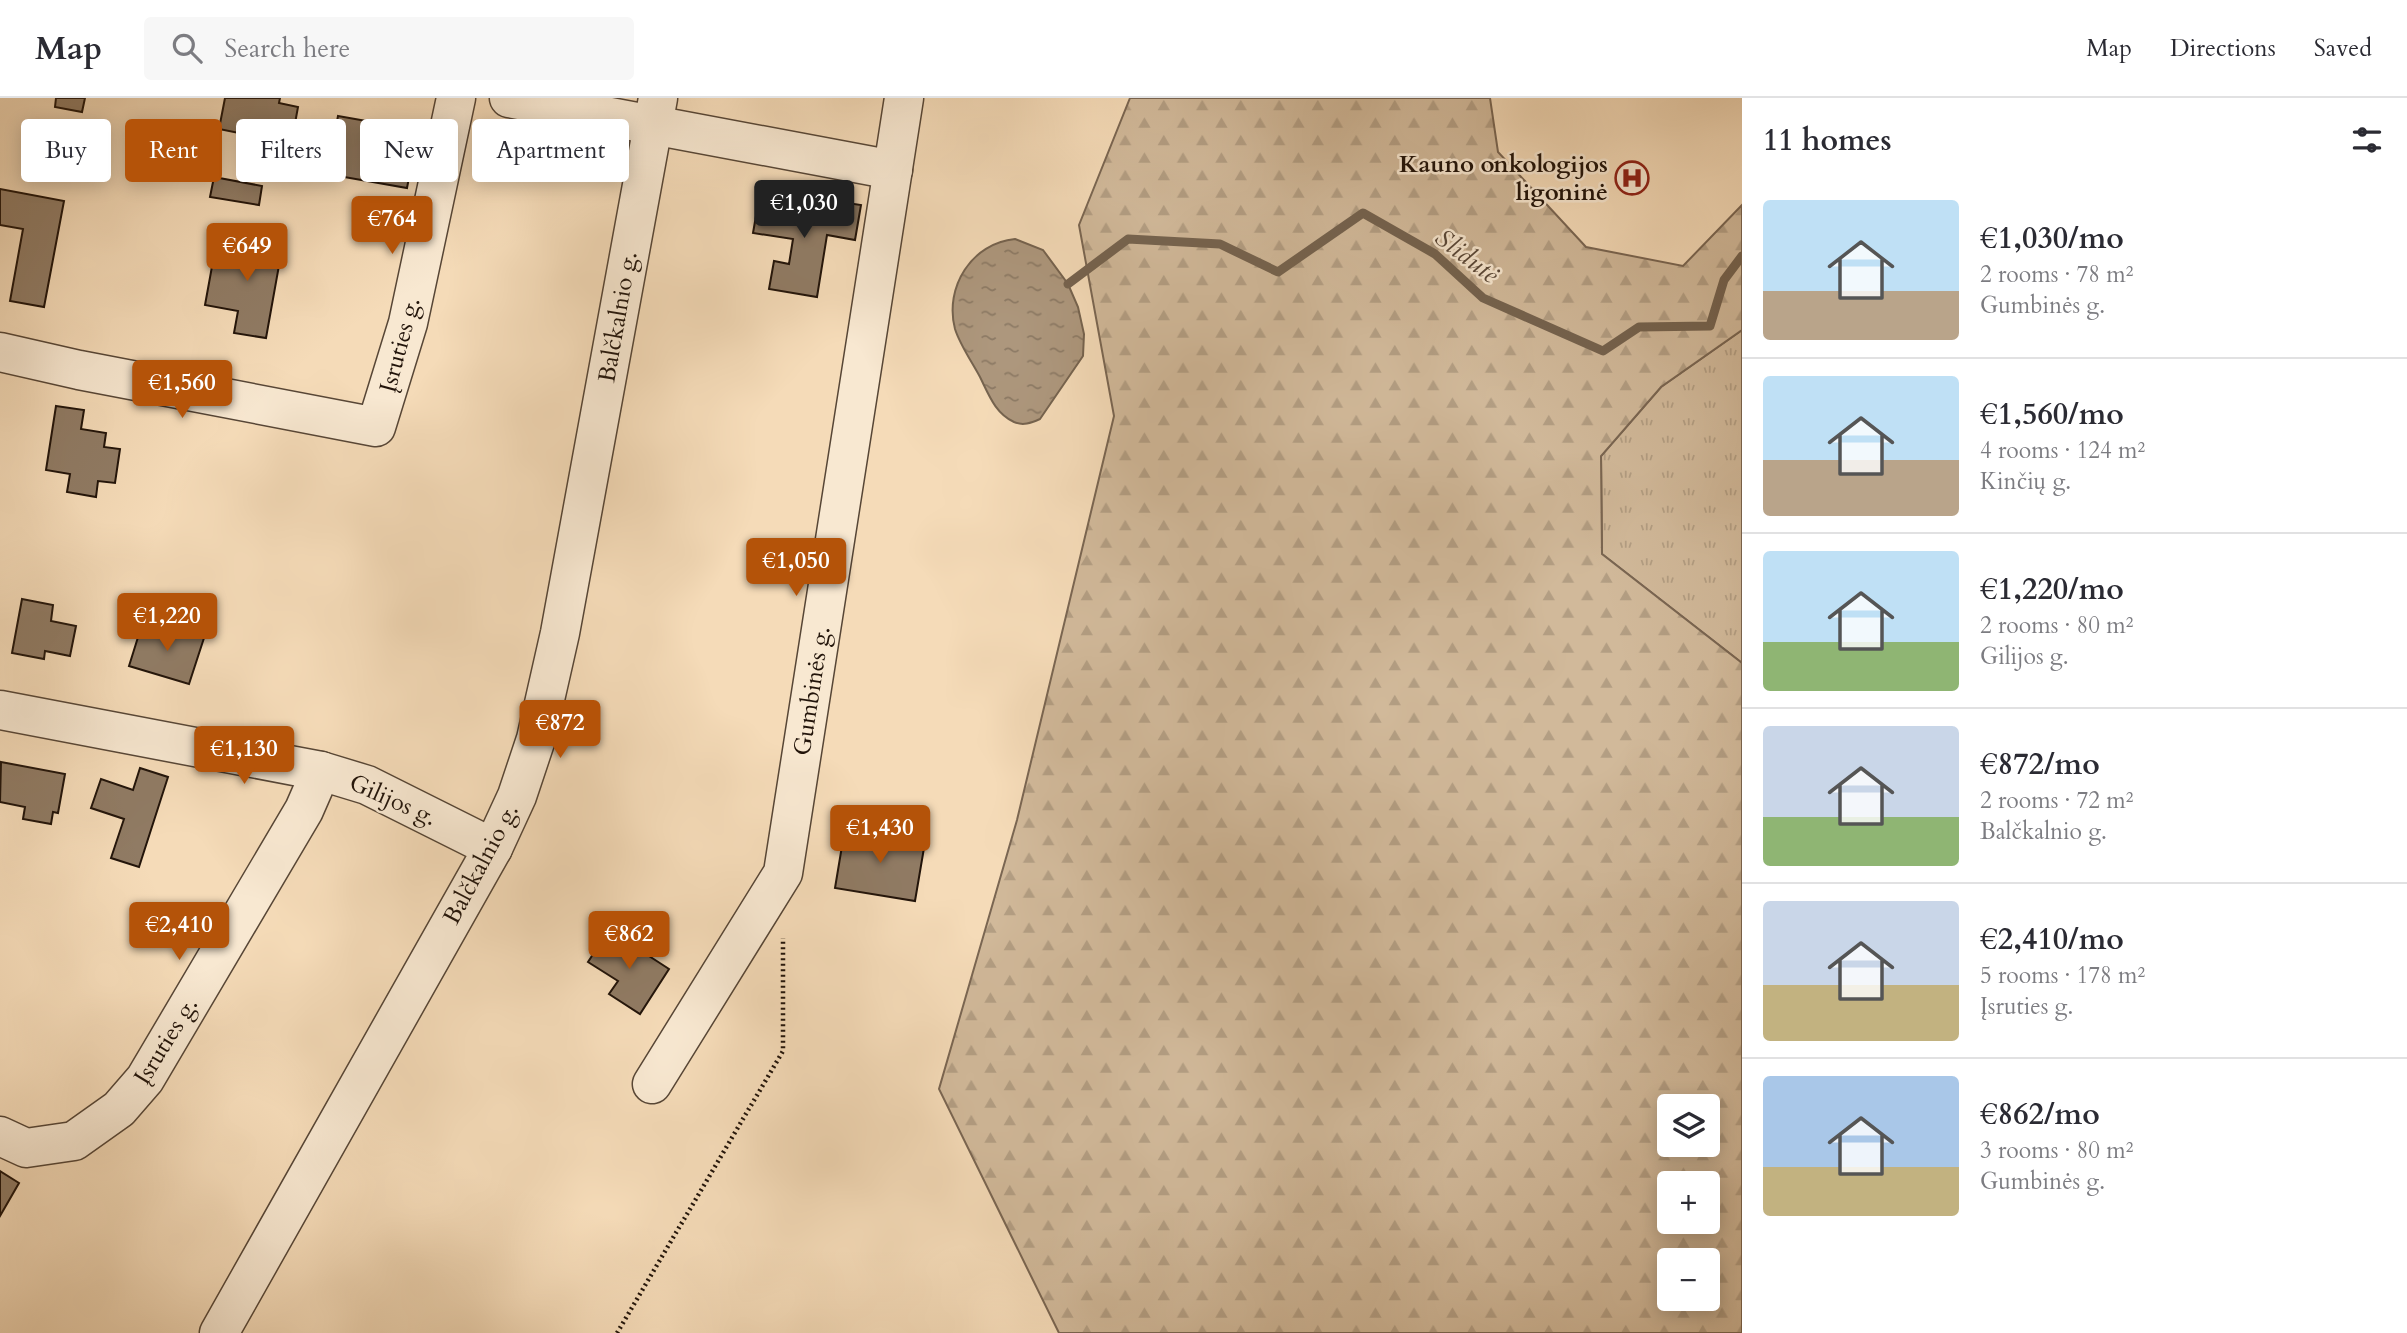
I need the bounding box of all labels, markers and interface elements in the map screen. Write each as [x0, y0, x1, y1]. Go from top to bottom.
search box [144, 17, 634, 80]
text: Map [35, 26, 102, 71]
icon: search [168, 29, 206, 67]
text: Search here [224, 31, 350, 66]
text: Map [2086, 32, 2132, 65]
text: Directions [2170, 32, 2276, 65]
text: Saved [2314, 32, 2372, 65]
chip: Buy [21, 119, 111, 182]
chip: Rent [125, 119, 222, 182]
chip: Filters [236, 119, 346, 182]
chip: New [360, 119, 458, 182]
chip: Apartment [472, 119, 629, 182]
text: 11 homes [1763, 120, 1892, 161]
icon: filters [2348, 121, 2386, 159]
place label: Kauno onkologijos ligoninė [1399, 148, 1608, 209]
hospital icon: Kauno onkologijos ligoninė [1613, 159, 1651, 197]
pin: €1,030 [747, 180, 861, 240]
text: €1,030 [770, 187, 838, 218]
pin: €764 [351, 197, 433, 256]
text: €764 [367, 203, 417, 234]
text: €1,030/mo [1980, 218, 2124, 259]
water label: Slidutė [1428, 220, 1507, 292]
pin: €649 [206, 223, 288, 283]
icon: home [1819, 228, 1903, 312]
text: €649 [222, 230, 272, 261]
street label: Balčkalnio g. [590, 249, 646, 385]
text: 2 rooms · 78 m² [1980, 259, 2133, 290]
text: Gumbinės g. [1980, 290, 2105, 321]
street label: Įsruties g. [371, 294, 429, 396]
pin: €1,560 [125, 360, 239, 420]
text: €1,560 [148, 367, 216, 398]
text: €1,560/mo [1980, 394, 2124, 435]
icon: home [1819, 404, 1903, 488]
text: 4 rooms · 124 m² [1980, 435, 2145, 466]
text: Kinčių g. [1980, 466, 2071, 497]
pin: €1,050 [739, 538, 853, 598]
text: €1,050 [762, 545, 830, 576]
text: €1,220/mo [1980, 569, 2124, 610]
icon: home [1819, 579, 1903, 663]
pin: €1,220 [110, 594, 224, 653]
text: €1,220 [133, 600, 201, 631]
text: 2 rooms · 80 m² [1980, 610, 2133, 641]
street label: Gumbinės g. [785, 624, 839, 758]
text: Gilijos g. [1980, 641, 2069, 672]
pin: €872 [519, 700, 601, 760]
text: €872 [535, 707, 585, 738]
pin: €1,130 [187, 726, 301, 786]
text: €1,130 [210, 733, 278, 764]
text: €872/mo [1980, 744, 2100, 785]
icon: home [1819, 754, 1903, 838]
street label: Gilijos g. [344, 766, 442, 834]
text: 2 rooms · 72 m² [1980, 785, 2133, 816]
street label: Balčkalnio g. [435, 798, 527, 930]
pin: €1,430 [823, 806, 937, 865]
text: €1,430 [846, 812, 914, 843]
text: Balčkalnio g. [1980, 816, 2107, 847]
pin: €2,410 [122, 902, 236, 962]
text: €2,410 [145, 909, 213, 940]
pin: €862 [588, 912, 670, 971]
text: €862 [604, 918, 654, 949]
text: €2,410/mo [1980, 919, 2124, 960]
icon: home [1819, 929, 1903, 1013]
text: 5 rooms · 178 m² [1980, 960, 2145, 991]
street label: Įsruties g. [126, 991, 206, 1091]
text: Įsruties g. [1980, 991, 2073, 1022]
map controls [1657, 1094, 1720, 1311]
button: layers [1657, 1094, 1720, 1157]
text: €862/mo [1980, 1094, 2100, 1135]
icon: home [1819, 1104, 1903, 1188]
text: 3 rooms · 80 m² [1980, 1135, 2133, 1166]
text: Gumbinės g. [1980, 1166, 2105, 1197]
button: + [1657, 1171, 1720, 1234]
button: − [1657, 1248, 1720, 1311]

